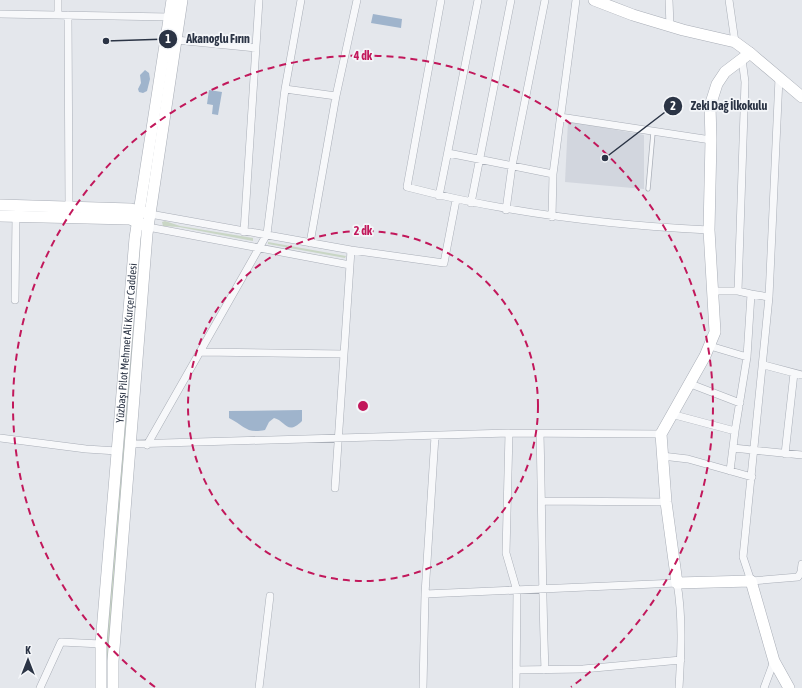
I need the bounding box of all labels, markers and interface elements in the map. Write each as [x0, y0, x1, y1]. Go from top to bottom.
callout: Akanoglu Fırın [158, 27, 258, 51]
text: 1 [165, 32, 171, 46]
text: Akanoglu Fırın [185, 32, 250, 46]
text: 4 dk [353, 49, 373, 63]
callout: Zeki Dağ İlkokulu [663, 94, 775, 118]
text: Zeki Dağ İlkokulu [691, 98, 767, 113]
text: 2 [670, 99, 676, 113]
text: 2 dk [354, 224, 373, 238]
street label: Yüzbaşı Pilot Mehmet Ali Kurçer Caddesi [114, 263, 139, 423]
centre of rings [356, 399, 370, 413]
north arrow [8, 640, 48, 680]
text: K [25, 644, 31, 656]

